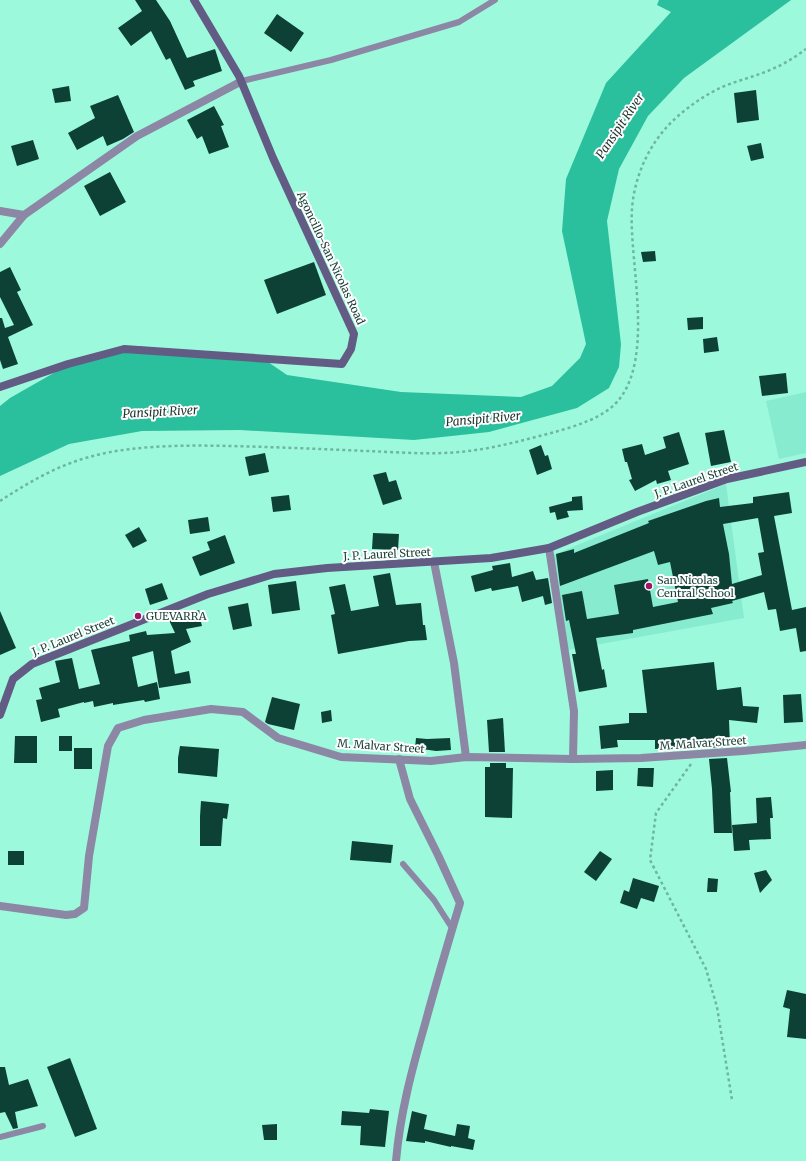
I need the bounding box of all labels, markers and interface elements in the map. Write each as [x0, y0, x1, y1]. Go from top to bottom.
water label: Pansipit River [592, 89, 647, 161]
street label: Agoncillo-San Nicolas Road [293, 188, 368, 327]
water label: Pansipit River [122, 402, 199, 421]
water label: Pansipit River [445, 408, 522, 429]
street label: J. P. Laurel Street [651, 459, 740, 501]
street label: J. P. Laurel Street [342, 545, 432, 563]
place label: San Nicolas Central School [657, 573, 734, 600]
marker: San Nicolas Central School [644, 581, 654, 591]
place label: GUEVARRA [146, 609, 207, 623]
marker: GUEVARRA [133, 611, 143, 621]
street label: J. P. Laurel Street [29, 613, 117, 659]
street label: M. Malvar Street [659, 733, 748, 753]
street label: M. Malvar Street [337, 736, 426, 756]

